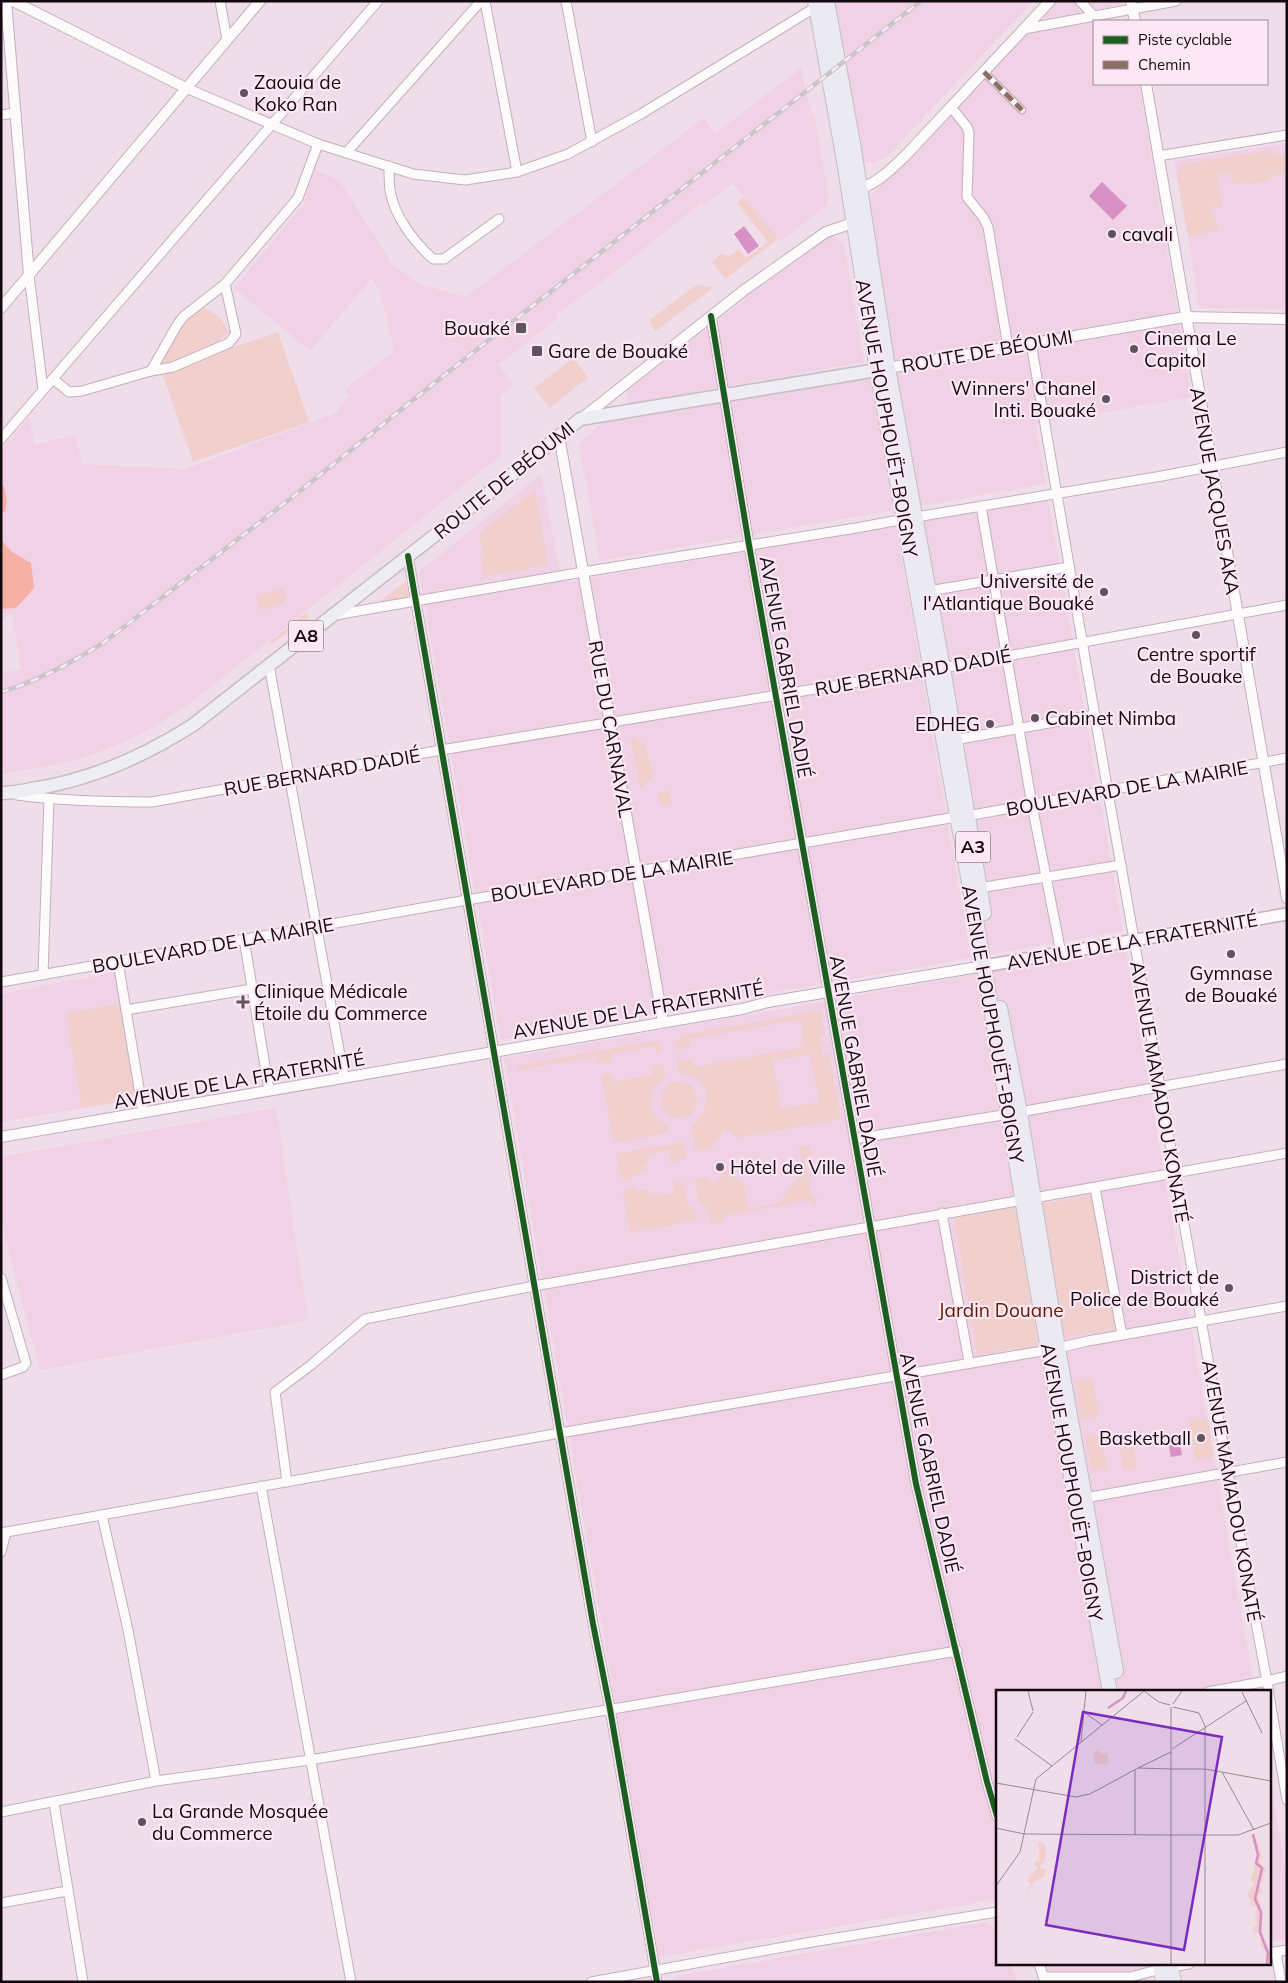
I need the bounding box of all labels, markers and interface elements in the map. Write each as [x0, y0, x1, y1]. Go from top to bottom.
legend [1093, 20, 1268, 85]
text: Piste cyclable [1138, 30, 1232, 49]
text: Chemin [1138, 55, 1191, 74]
place label: Zaouia de Koko Ran [254, 70, 341, 116]
marker: Zaouia de Koko Ran [238, 87, 250, 99]
place label: cavali [1122, 222, 1173, 246]
marker: cavali [1106, 228, 1118, 240]
street label: AVENUE HOUPHOUËT-BOIGNY [851, 277, 923, 559]
place label: Bouaké [444, 316, 510, 340]
marker: Bouaké [514, 321, 528, 335]
street label: ROUTE DE BÉOUMI [900, 324, 1074, 378]
place label: Cinema Le Capitol [1144, 326, 1237, 372]
place label: Gare de Bouaké [548, 339, 688, 363]
marker: Cinema Le Capitol [1128, 343, 1140, 355]
marker: Gare de Bouaké [530, 344, 544, 358]
place label: Winners' Chanel Inti. Bouaké [951, 376, 1096, 422]
street label: AVENUE JACQUES AKA [1185, 386, 1245, 596]
marker: Winners' Chanel Inti. Bouaké [1100, 393, 1112, 405]
street label: ROUTE DE BÉOUMI [429, 416, 579, 544]
street label: AVENUE GABRIEL DADIÉ [755, 554, 817, 780]
place label: Université de l'Atlantique Bouaké [923, 569, 1094, 615]
marker: Université de l'Atlantique Bouaké [1098, 586, 1110, 598]
road number: A8 [288, 620, 324, 652]
marker: Centre sportif de Bouake [1190, 629, 1202, 641]
street label: RUE DU CARNAVAL [584, 638, 639, 820]
place label: Centre sportif de Bouake [1136, 642, 1256, 688]
street label: RUE BERNARD DADIÉ [813, 643, 1013, 701]
place label: Cabinet Nimba [1045, 706, 1176, 730]
place label: EDHEG [915, 712, 980, 736]
marker: Cabinet Nimba [1029, 712, 1041, 724]
marker: EDHEG [984, 718, 996, 730]
street label: RUE BERNARD DADIÉ [222, 743, 422, 801]
street label: BOULEVARD DE LA MAIRIE [1004, 755, 1250, 821]
road number: A3 [956, 832, 990, 862]
street label: BOULEVARD DE LA MAIRIE [489, 845, 735, 907]
street label: AVENUE HOUPHOUËT-BOIGNY [957, 883, 1029, 1165]
street label: AVENUE DE LA FRATERNITÉ [1005, 907, 1259, 975]
street label: BOULEVARD DE LA MAIRIE [90, 912, 336, 978]
marker: Gymnase de Bouaké [1225, 948, 1237, 960]
street label: AVENUE GABRIEL DADIÉ [825, 953, 887, 1179]
street label: AVENUE MAMADOU KONATÉ [1125, 959, 1195, 1225]
place label: Gymnase de Bouaké [1185, 961, 1277, 1007]
street label: AVENUE DE LA FRATERNITÉ [511, 976, 765, 1044]
place label: Clinique Médicale Étoile du Commerce [254, 979, 427, 1025]
marker: Clinique Médicale Étoile du Commerce [236, 995, 250, 1009]
street label: AVENUE DE LA FRATERNITÉ [112, 1046, 366, 1114]
place label: Hôtel de Ville [730, 1155, 846, 1179]
marker: Hôtel de Ville [714, 1161, 726, 1173]
place label: District de Police de Bouaké [1070, 1265, 1219, 1311]
marker: District de Police de Bouaké [1223, 1282, 1235, 1294]
park label: Jardin Douane [938, 1298, 1064, 1322]
street label: AVENUE HOUPHOUËT-BOIGNY [1036, 1341, 1108, 1623]
street label: AVENUE GABRIEL DADIÉ [895, 1350, 965, 1576]
street label: AVENUE MAMADOU KONATÉ [1197, 1358, 1267, 1624]
place label: Basketball [1099, 1426, 1191, 1450]
marker: Basketball [1195, 1432, 1207, 1444]
inset map [996, 1690, 1270, 1966]
place label: La Grande Mosquée du Commerce [152, 1799, 328, 1845]
marker: La Grande Mosquée du Commerce [136, 1816, 148, 1828]

